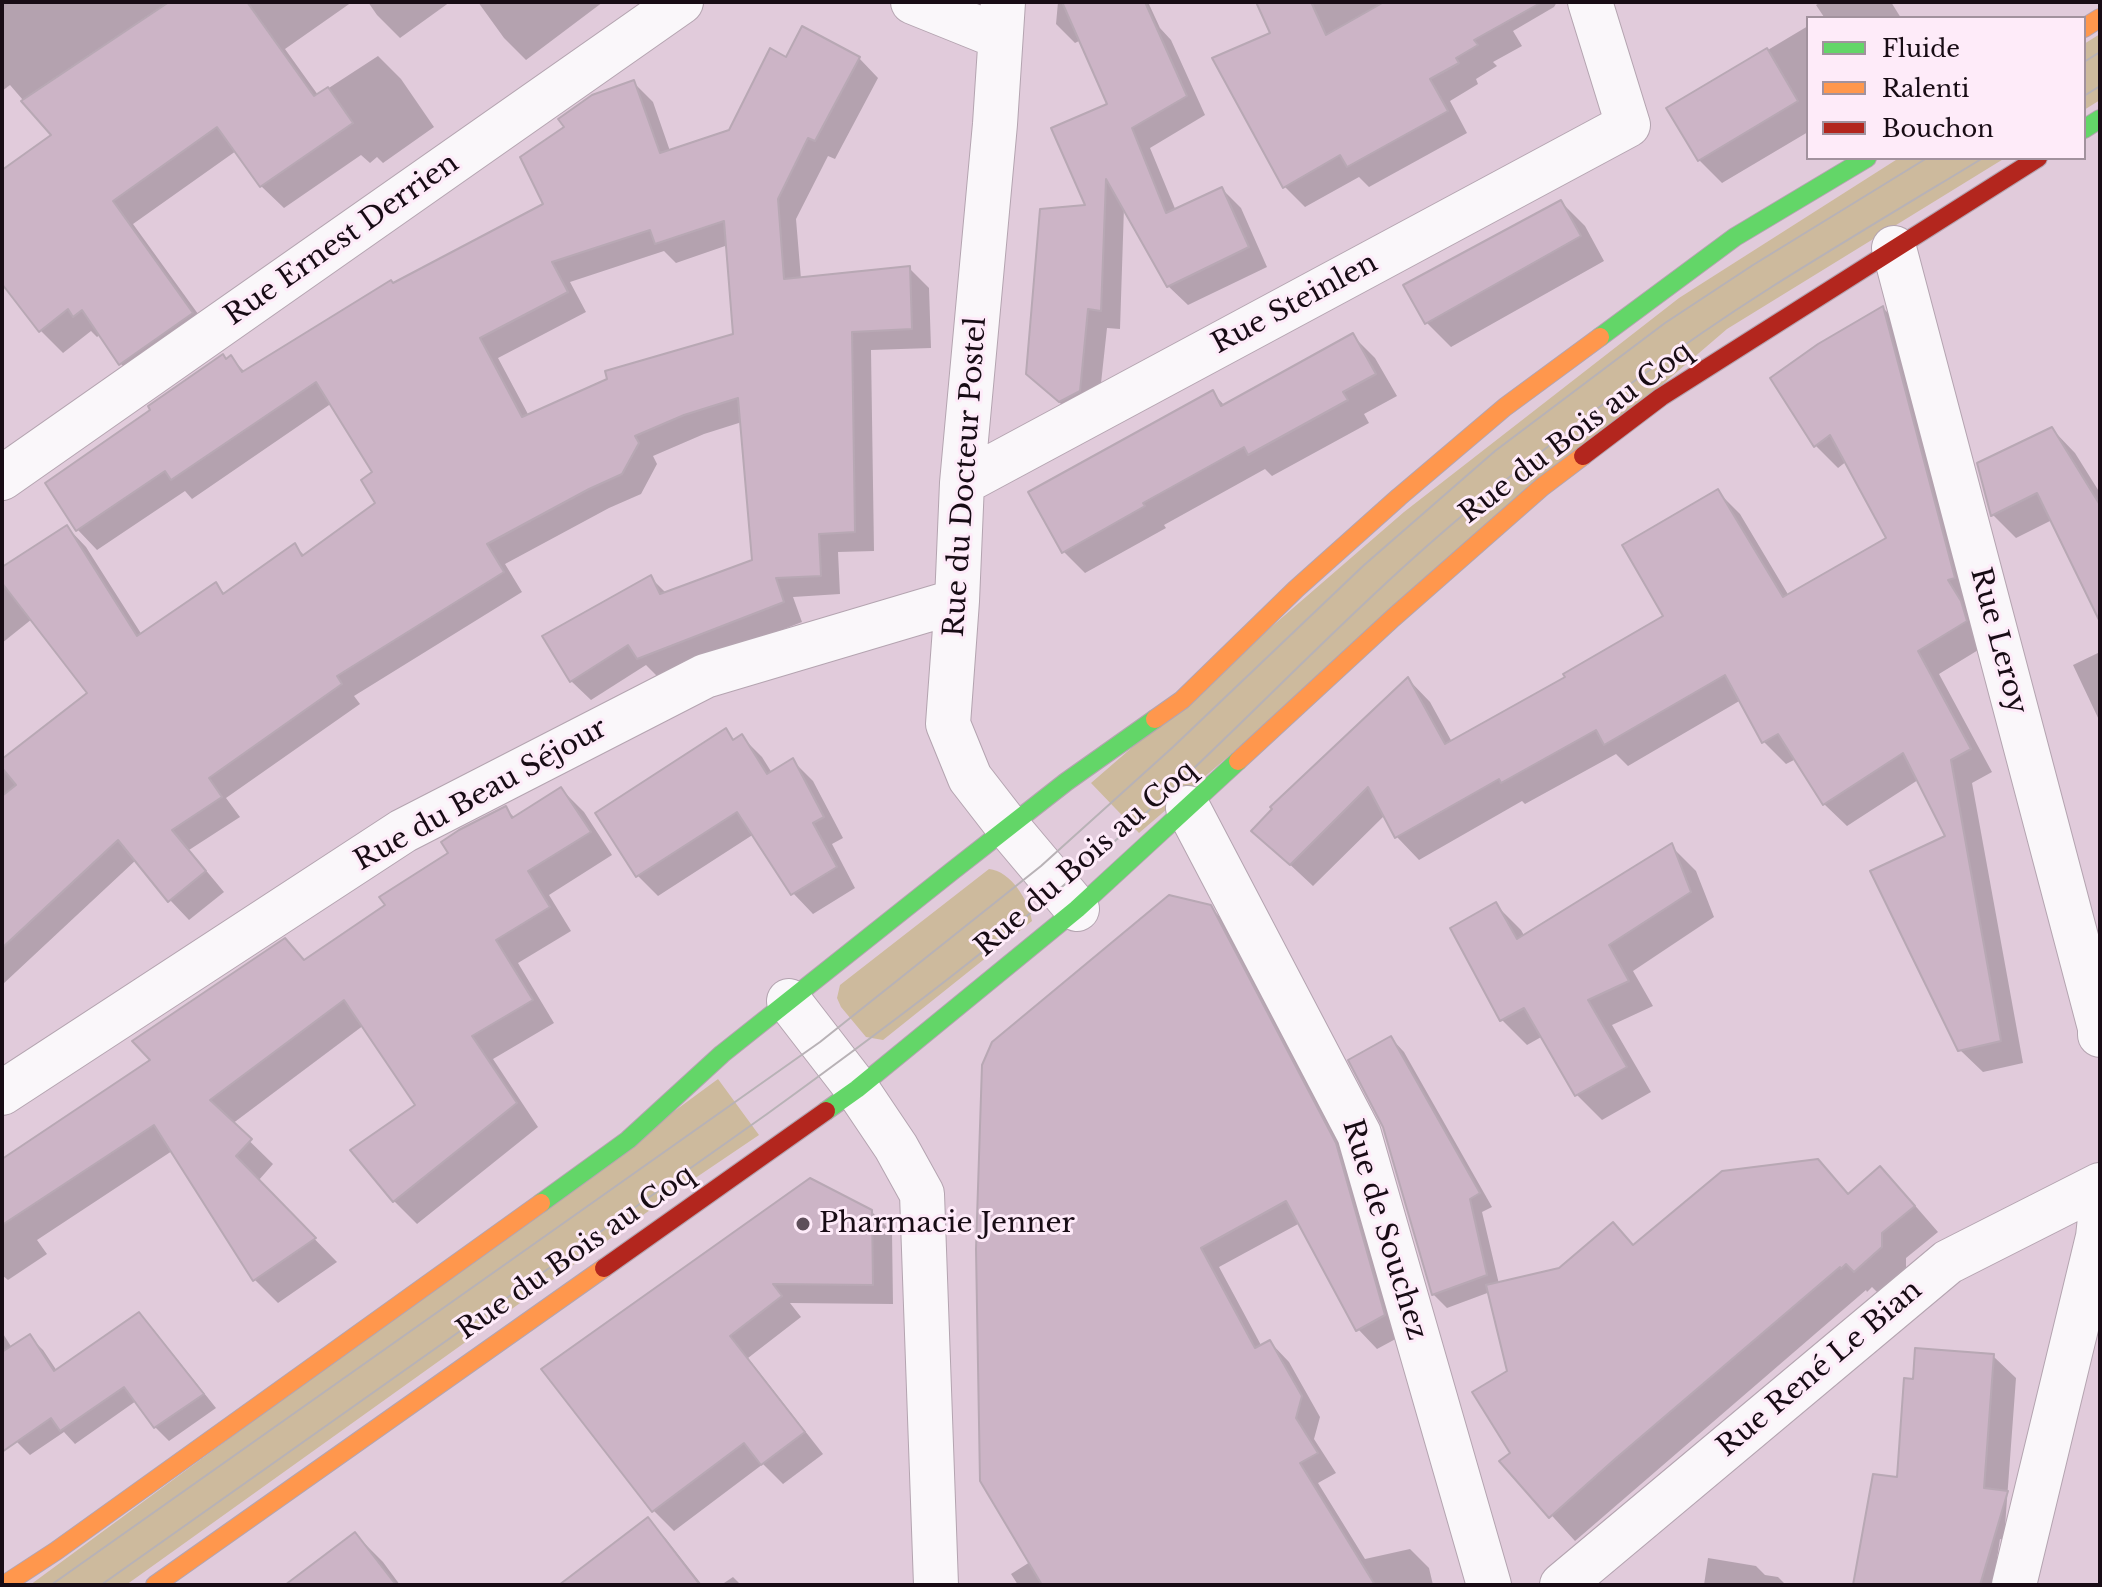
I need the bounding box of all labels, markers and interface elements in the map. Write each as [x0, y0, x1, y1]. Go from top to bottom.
legend [1806, 16, 2086, 160]
text: Fluide [1882, 34, 1960, 63]
text: Ralenti [1882, 74, 1970, 103]
text: Bouchon [1882, 114, 1994, 143]
street label: Rue Ernest Derrien [219, 147, 465, 333]
street label: Rue Steinlen [1206, 246, 1384, 362]
street label: Rue du Docteur Postel [938, 316, 994, 638]
street label: Rue du Bois au Coq [1453, 335, 1699, 531]
street label: Rue Leroy [1962, 564, 2034, 718]
street label: Rue du Beau Séjour [349, 712, 613, 878]
street label: Rue du Bois au Coq [969, 754, 1203, 964]
street label: Rue de Souchez [1334, 1116, 1434, 1344]
street label: Rue du Bois au Coq [451, 1158, 701, 1348]
place label: Pharmacie Jenner [819, 1207, 1075, 1241]
marker: Pharmacie Jenner [794, 1215, 812, 1233]
street label: Rue René Le Bian [1711, 1274, 1929, 1464]

